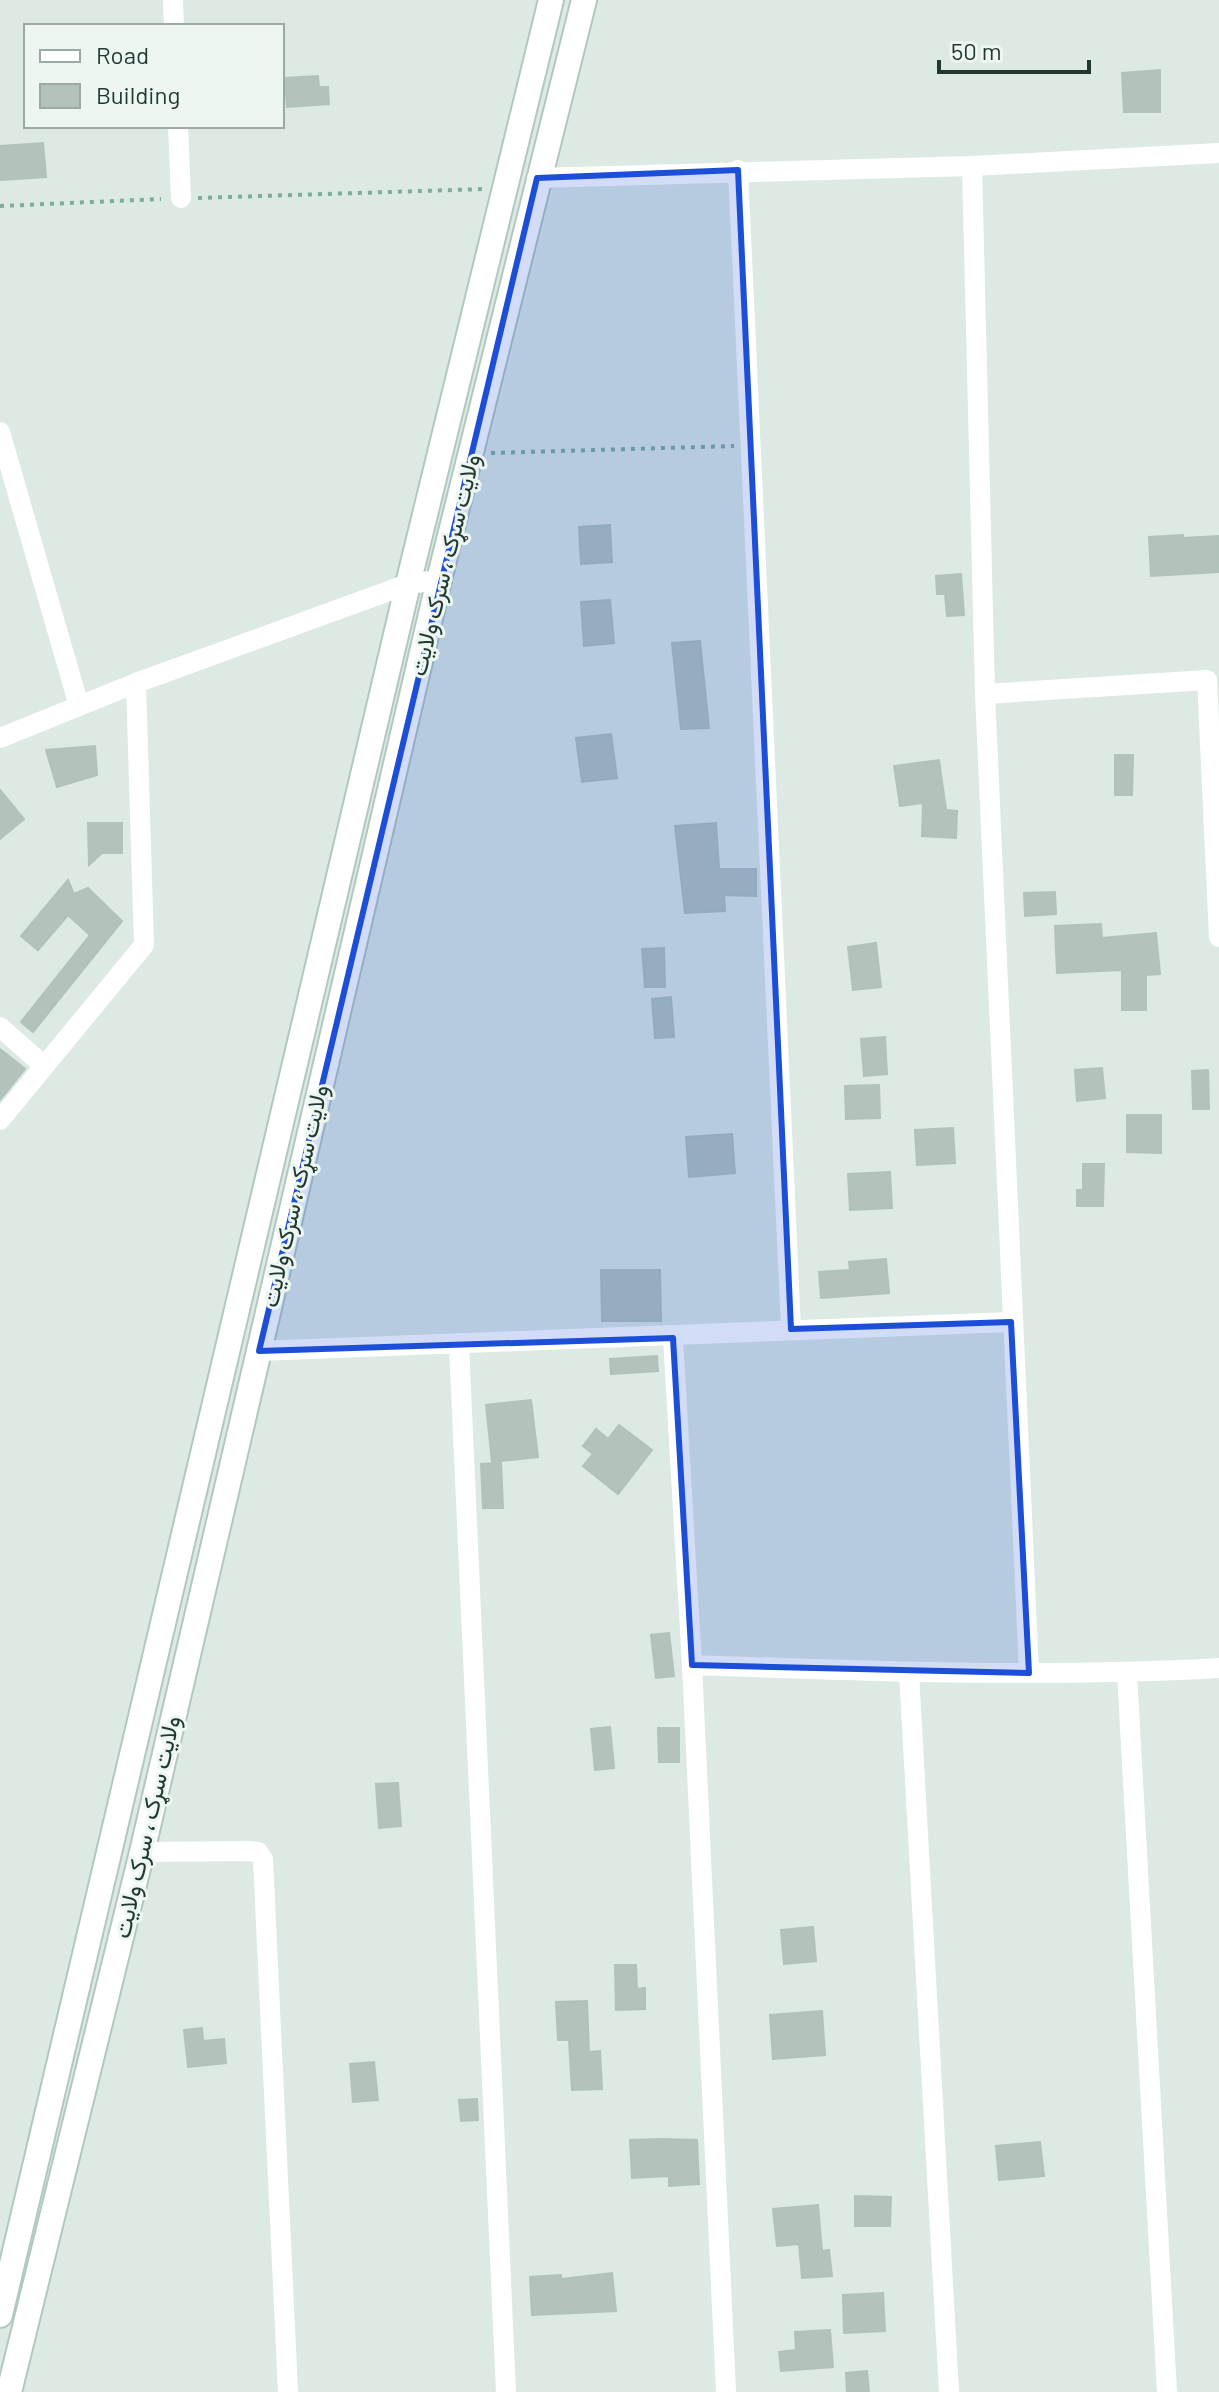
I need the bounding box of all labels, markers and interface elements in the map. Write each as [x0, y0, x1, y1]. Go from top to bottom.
legend [24, 24, 284, 128]
scale bar [939, 24, 1089, 74]
text: 50 m [951, 36, 1002, 65]
text: Road [96, 40, 149, 69]
text: Building [96, 80, 180, 109]
street label: ولایت سړک ، سرک ولایت [402, 451, 489, 680]
street label: ولایت سړک ، سرک ولایت [254, 1081, 337, 1311]
street label: ولایت سړک ، سرک ولایت [106, 1712, 189, 1942]

